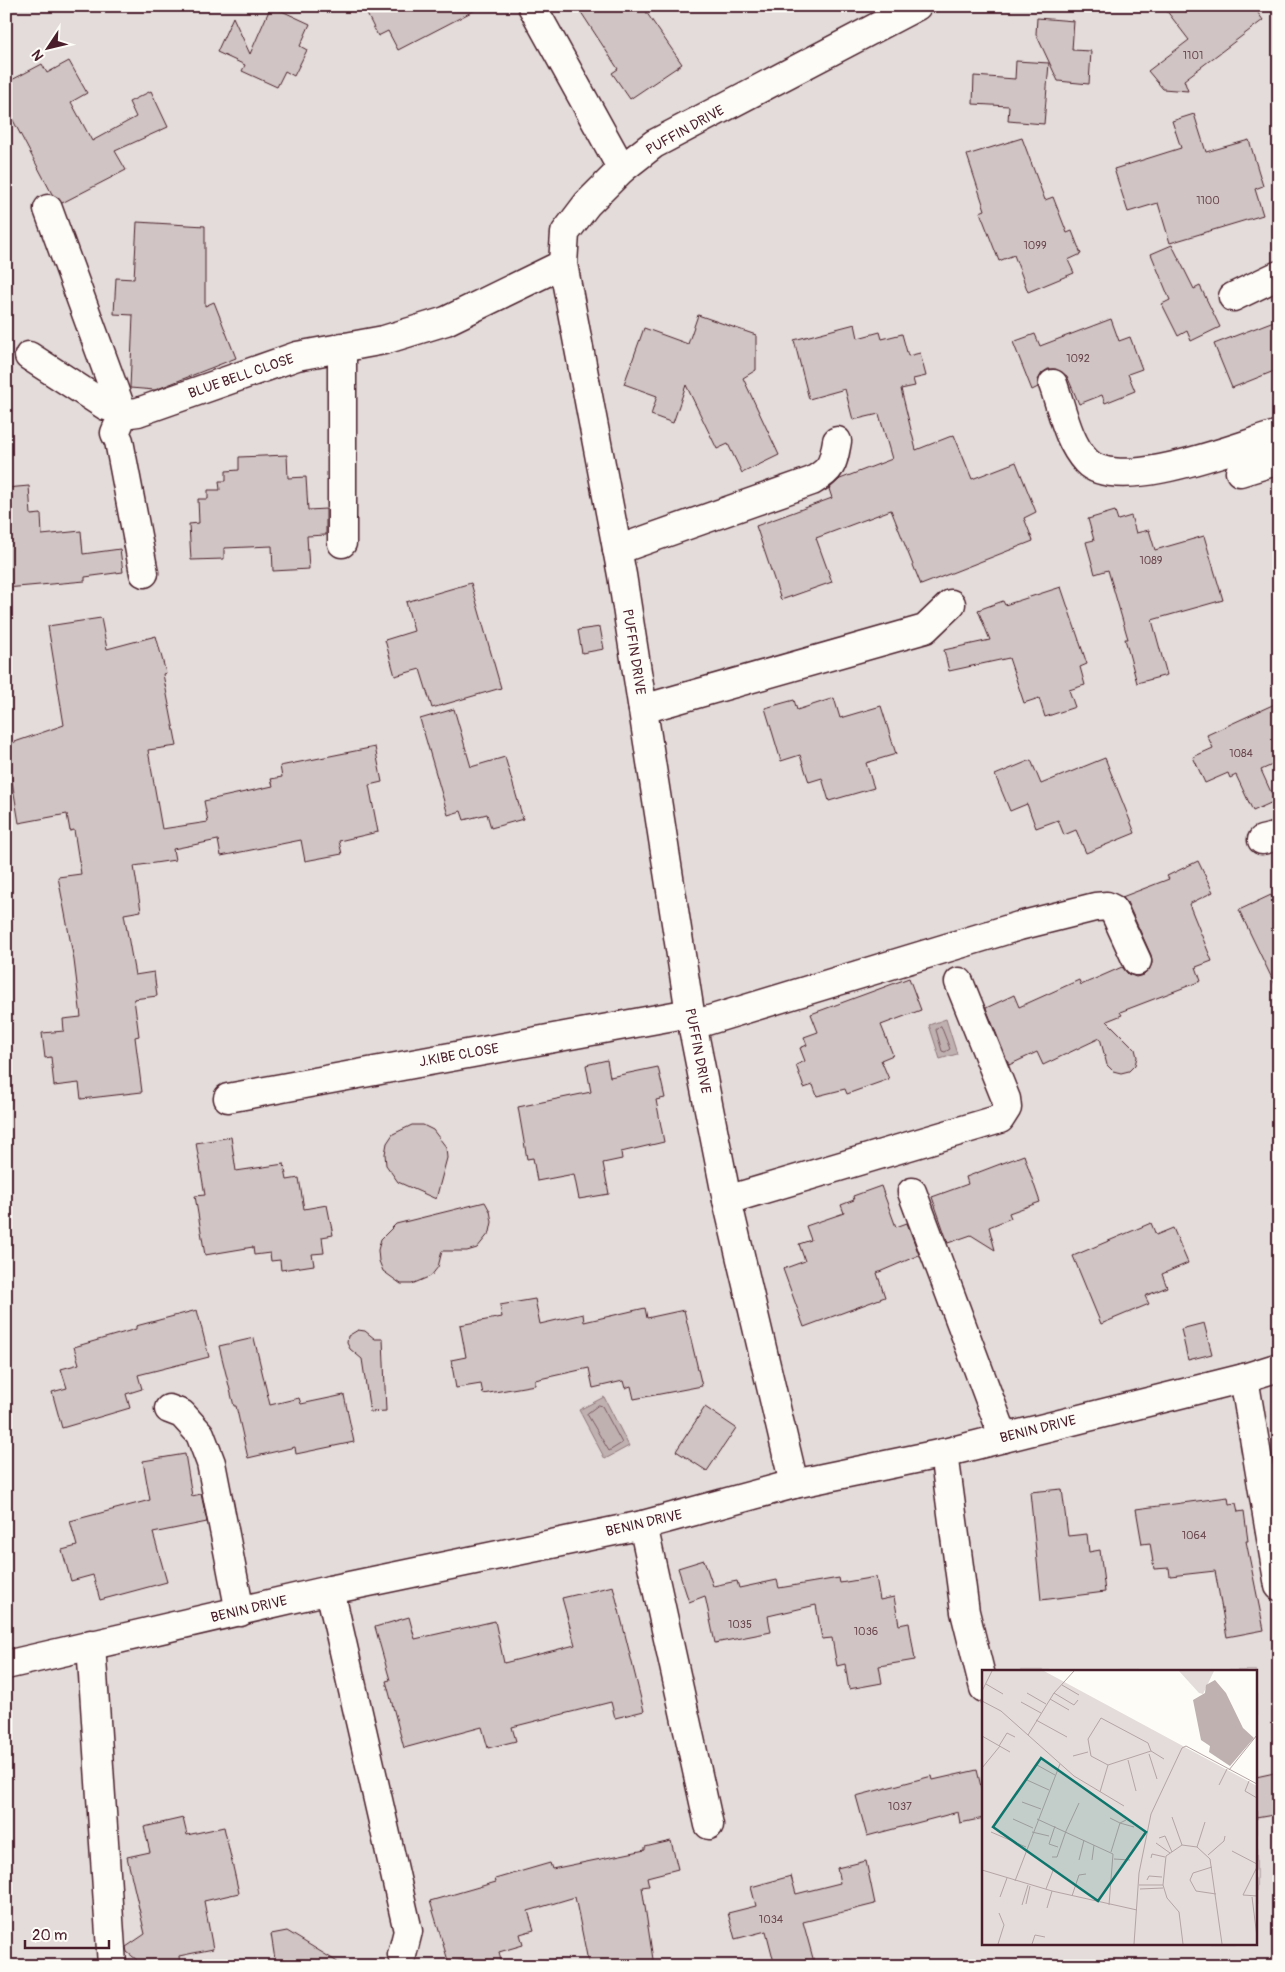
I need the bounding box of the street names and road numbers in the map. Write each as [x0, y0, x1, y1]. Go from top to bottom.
street label: PUFFIN DRIVE [643, 102, 727, 158]
street label: BLUE BELL CLOSE [186, 350, 296, 402]
street label: PUFFIN DRIVE [619, 608, 649, 696]
street label: PUFFIN DRIVE [681, 1007, 715, 1095]
street label: J.KIBE CLOSE [418, 1040, 500, 1070]
street label: BENIN DRIVE [998, 1411, 1078, 1447]
street label: BENIN DRIVE [604, 1506, 684, 1540]
street label: BENIN DRIVE [209, 1592, 289, 1626]

